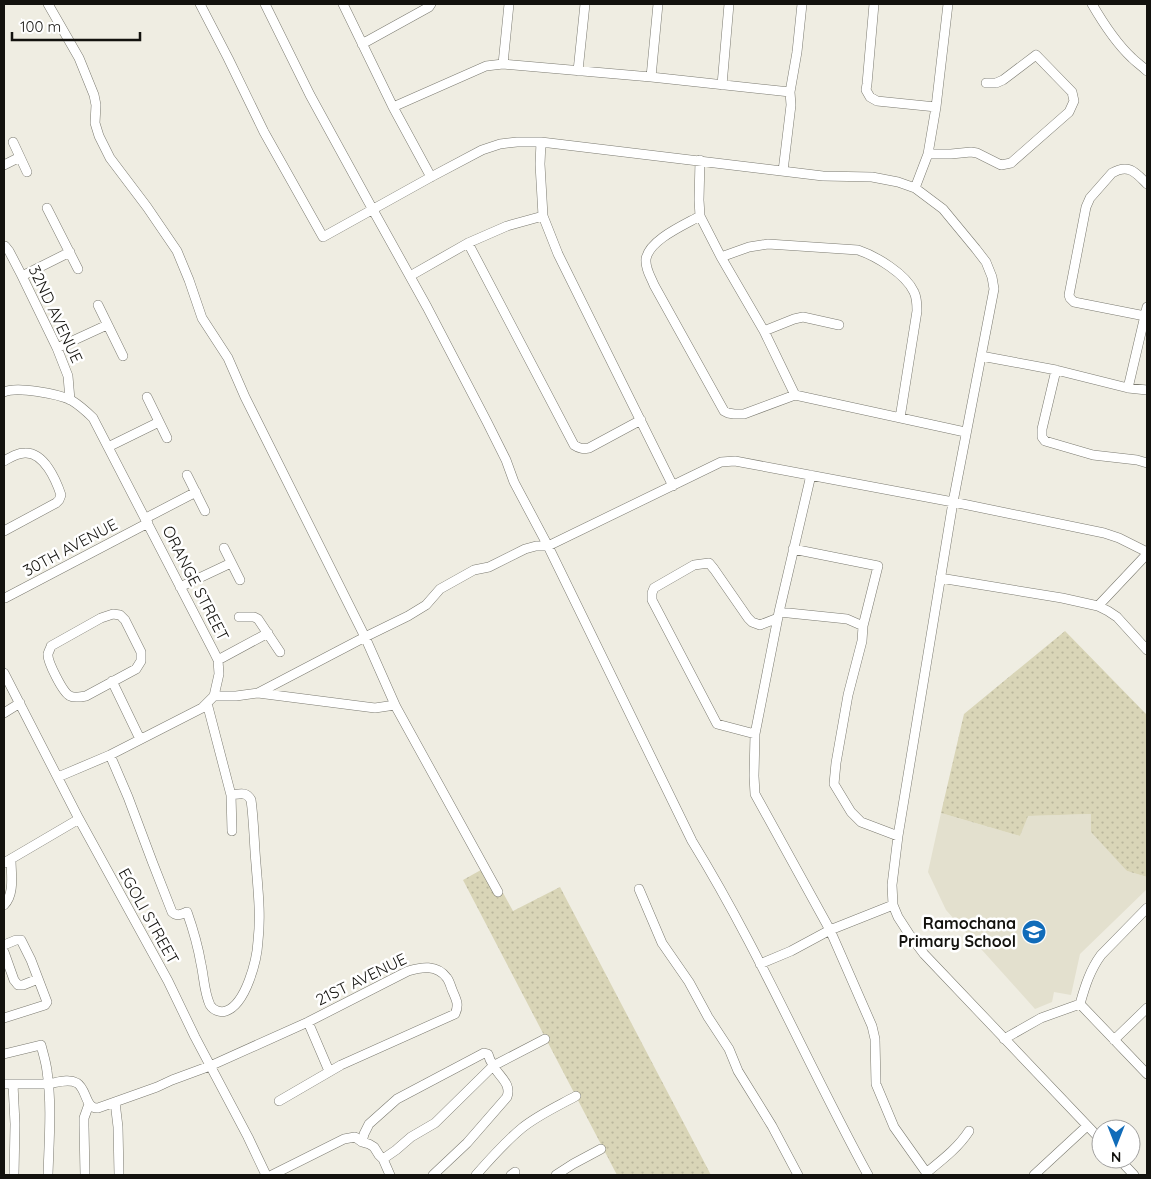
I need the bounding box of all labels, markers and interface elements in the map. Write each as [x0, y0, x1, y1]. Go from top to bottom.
scale bar [12, 10, 140, 42]
text: 100 m [20, 17, 61, 36]
street label: 32ND AVENUE [25, 262, 87, 366]
street label: 30TH AVENUE [19, 514, 121, 580]
street label: ORANGE STREET [158, 522, 234, 644]
street label: EGOLI STREET [114, 865, 184, 968]
place label: Ramochana Primary School [898, 913, 1016, 951]
school or university icon: Ramochana Primary School [1021, 919, 1047, 945]
street label: 21ST AVENUE [312, 948, 410, 1010]
north arrow [1091, 1119, 1141, 1169]
text: N [1111, 1148, 1121, 1166]

